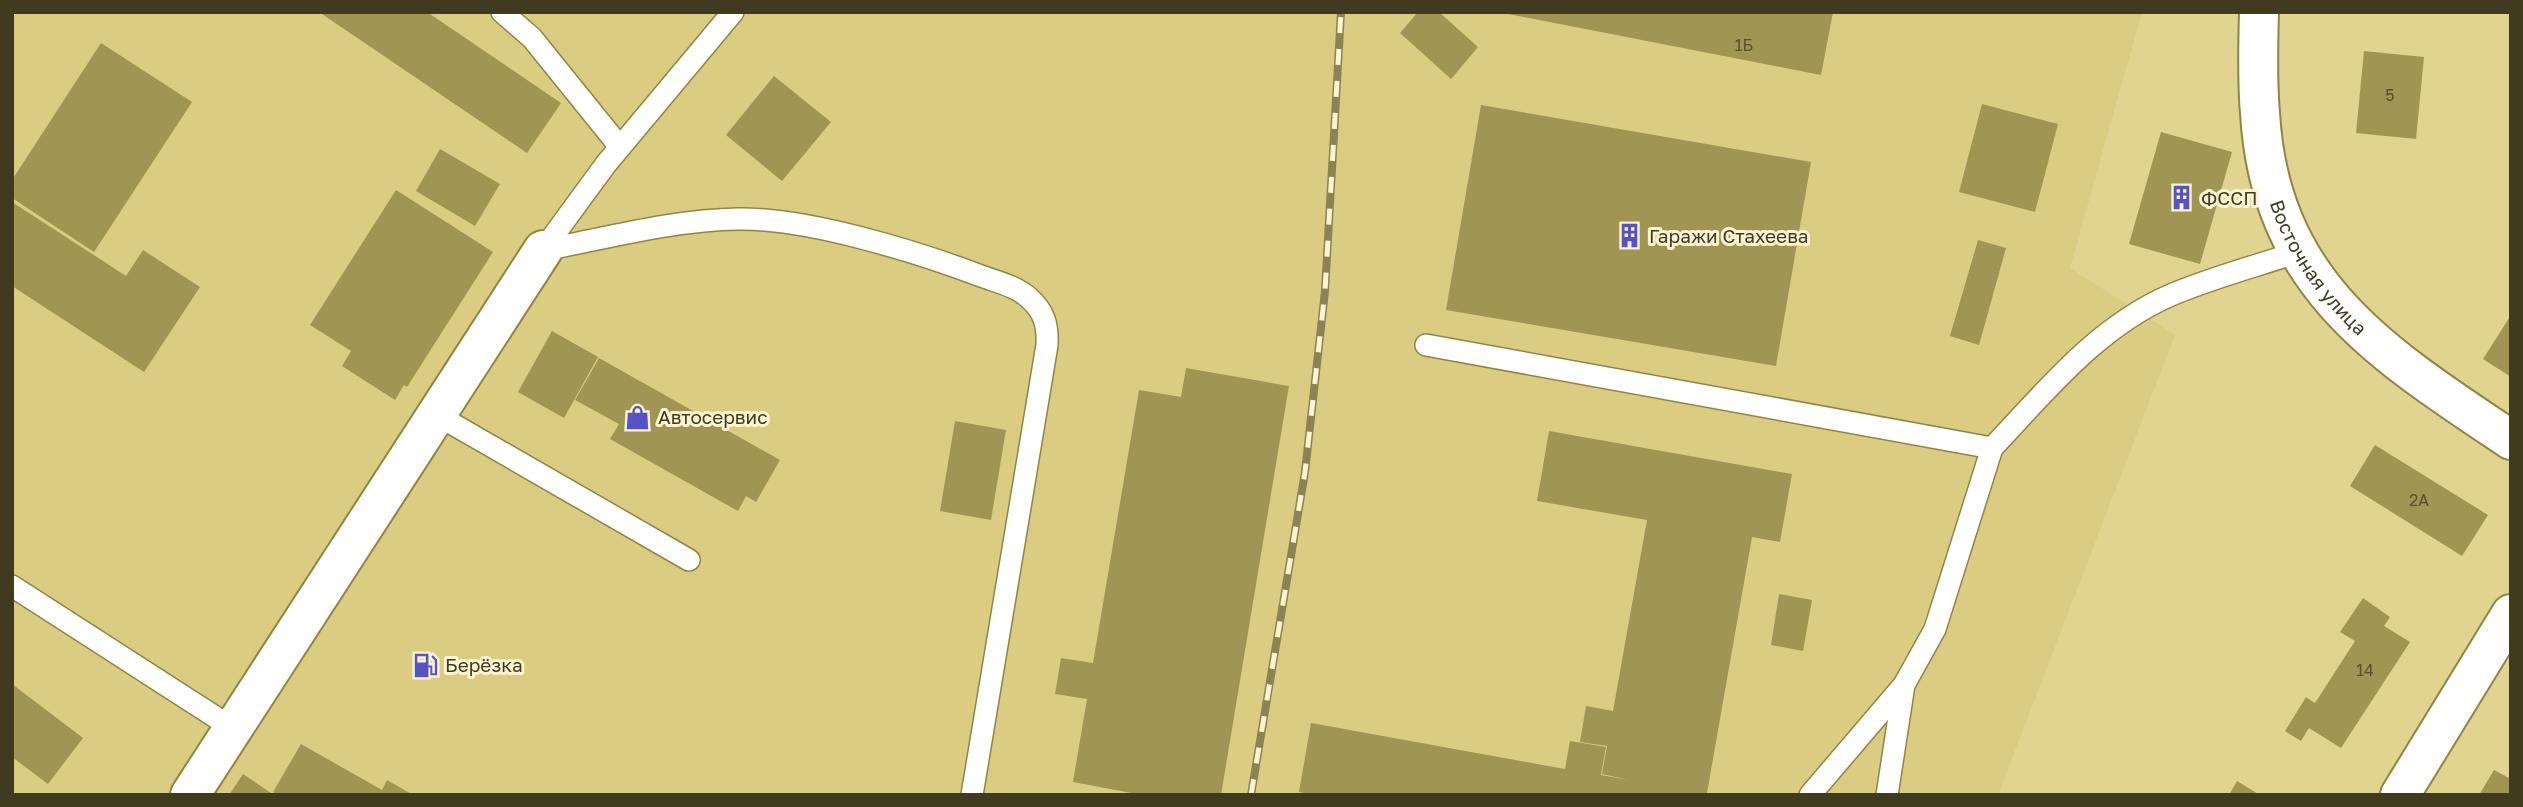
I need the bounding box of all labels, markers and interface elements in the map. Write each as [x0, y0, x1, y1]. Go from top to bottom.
house number: 1Б [1735, 35, 1753, 55]
house number: 5 [2385, 85, 2395, 105]
building icon: ФССП [2167, 184, 2195, 212]
place label: ФССП [2201, 186, 2257, 209]
street label: Восточная улица [2266, 197, 2372, 340]
building icon: Гаражи Стахеева [1615, 222, 1643, 250]
place label: Гаражи Стахеева [1649, 224, 1809, 247]
shop icon: Автосервис [624, 403, 652, 431]
place label: Автосервис [658, 405, 768, 428]
house number: 2А [2409, 490, 2429, 510]
fuel station icon: Берёзка [411, 651, 439, 679]
place label: Берёзка [445, 653, 523, 676]
house number: 14 [2356, 660, 2374, 680]

